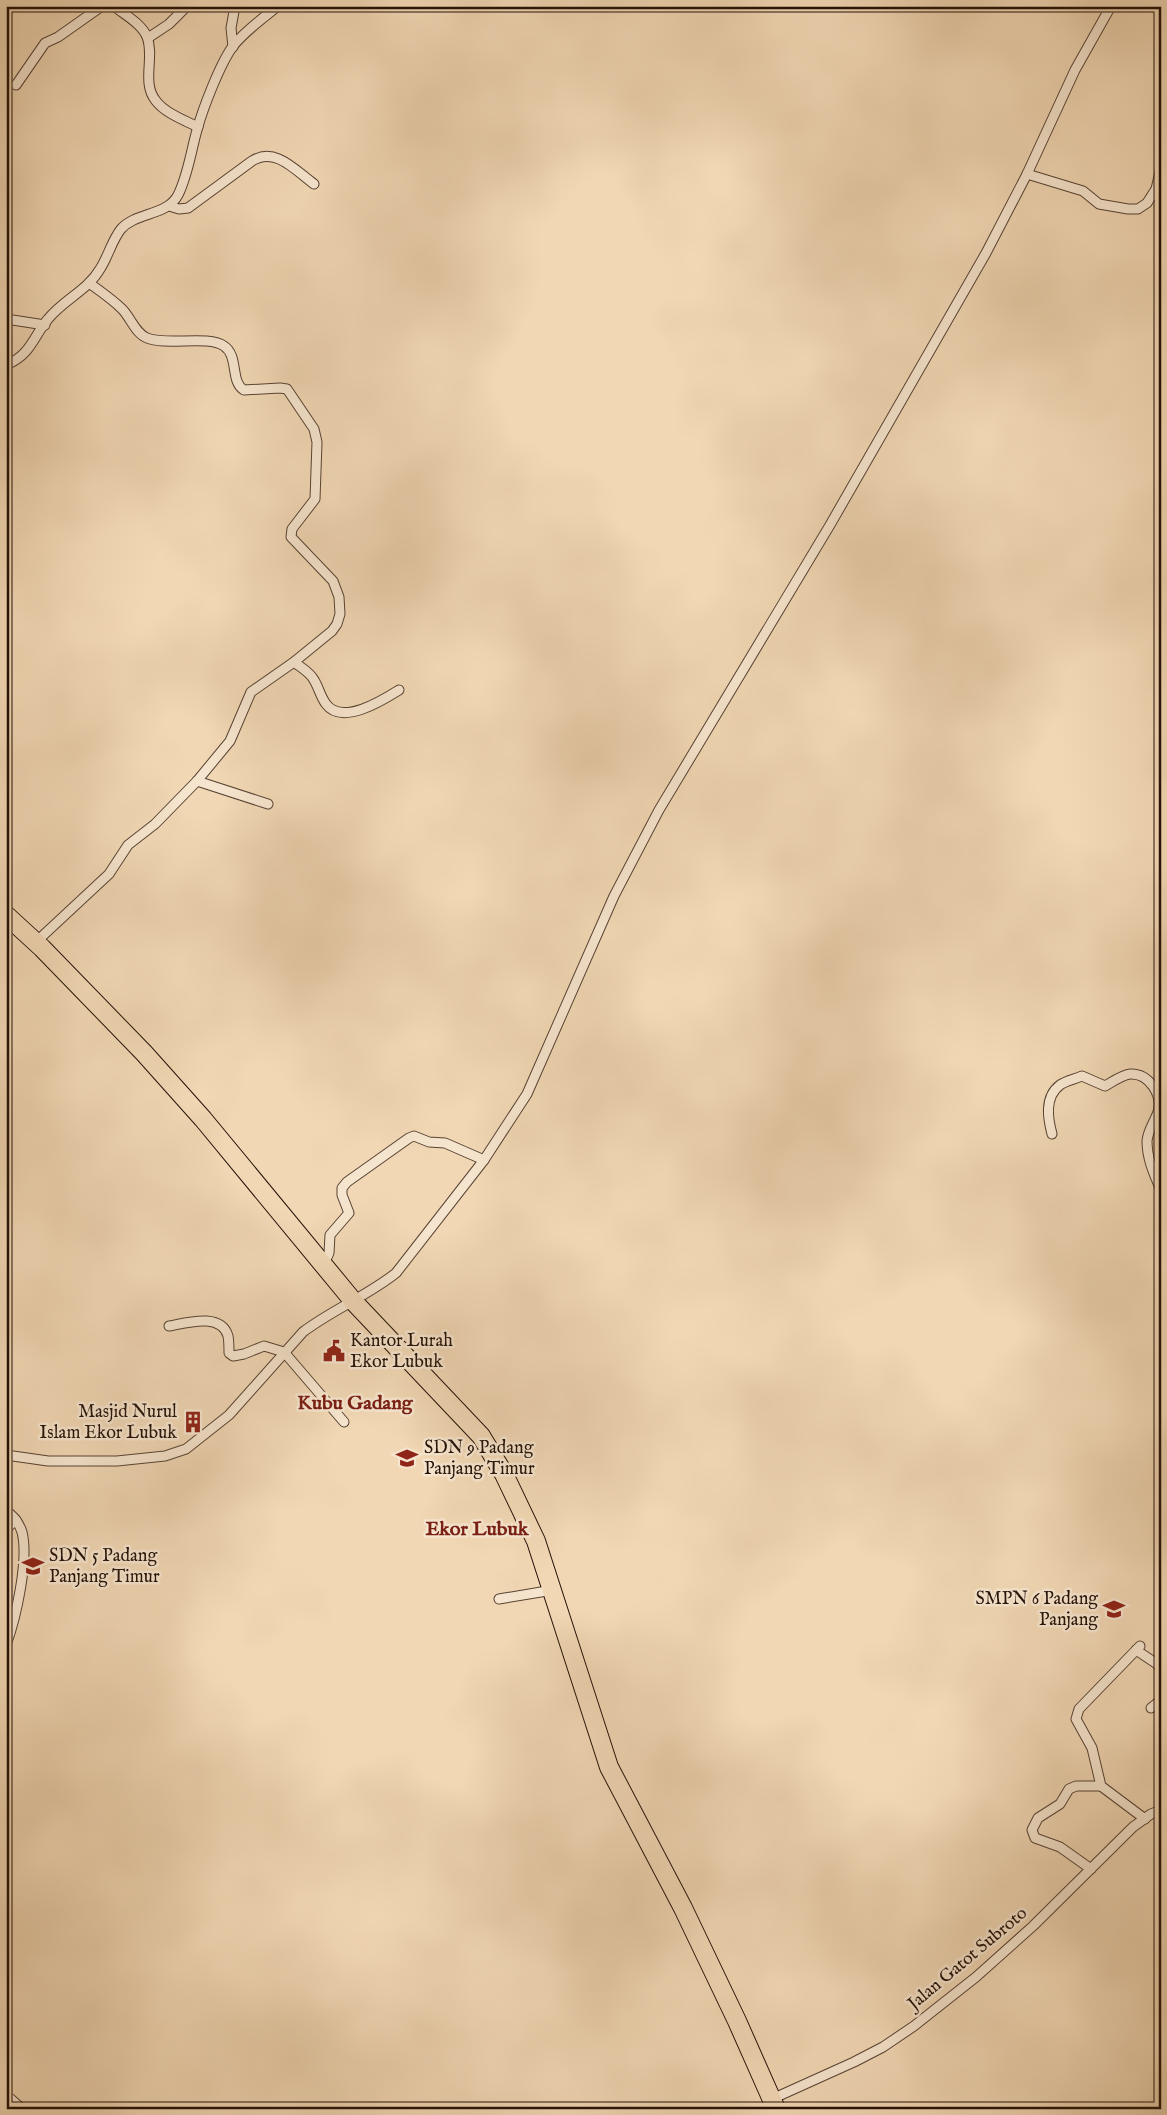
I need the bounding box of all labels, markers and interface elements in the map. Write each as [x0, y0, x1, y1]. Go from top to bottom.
place label: Kantor Lurah Ekor Lubuk [350, 1330, 453, 1374]
public building icon: Kantor Lurah Ekor Lubuk [321, 1338, 347, 1364]
district label: Kubu Gadang [297, 1391, 414, 1416]
place label: Masjid Nurul Islam Ekor Lubuk [40, 1401, 177, 1445]
building icon: Masjid Nurul Islam Ekor Lubuk [180, 1409, 206, 1435]
place label: SDN 9 Padang Panjang Timur [424, 1437, 535, 1481]
school or university icon: SDN 9 Padang Panjang Timur [394, 1445, 420, 1471]
district label: Ekor Lubuk [425, 1517, 530, 1542]
place label: SDN 5 Padang Panjang Timur [49, 1545, 160, 1589]
school or university icon: SDN 5 Padang Panjang Timur [20, 1553, 46, 1579]
place label: SMPN 6 Padang Panjang [976, 1588, 1098, 1632]
school or university icon: SMPN 6 Padang Panjang [1101, 1596, 1127, 1622]
street label: Jalan Gatot Subroto [902, 1902, 1033, 2017]

